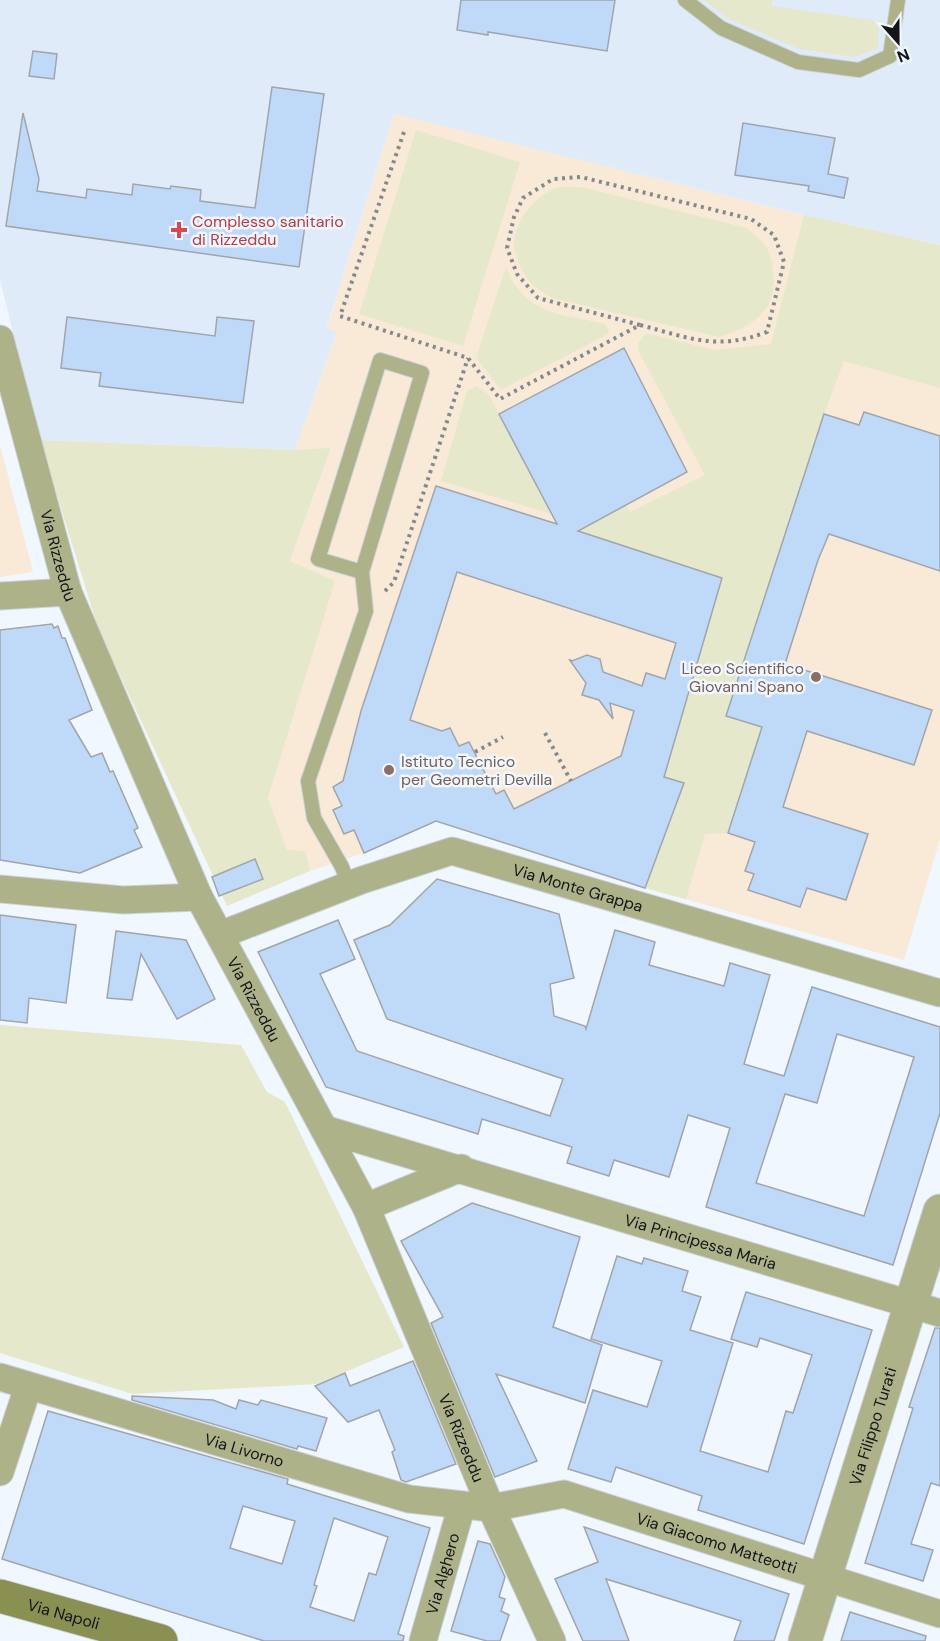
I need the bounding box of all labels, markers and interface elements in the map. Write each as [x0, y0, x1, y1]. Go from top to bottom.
north arrow [868, 12, 928, 72]
text: N [894, 44, 912, 67]
place label: Complesso sanitario di Rizzeddu [192, 211, 344, 250]
marker: Complesso sanitario di Rizzeddu [170, 221, 188, 239]
street label: Via Rizzeddu [36, 507, 81, 604]
place label: Liceo Scientifico Giovanni Spano [681, 658, 804, 697]
marker: Liceo Scientifico Giovanni Spano [809, 670, 823, 684]
place label: Istituto Tecnico per Geometri Devilla [401, 751, 552, 790]
marker: Istituto Tecnico per Geometri Devilla [382, 763, 396, 777]
street label: Via Monte Grappa [510, 859, 646, 917]
street label: Via Rizzeddu [223, 953, 286, 1046]
street label: Via Principessa Maria [622, 1209, 779, 1274]
street label: Via Filippo Turati [844, 1364, 901, 1488]
street label: Via Rizzeddu [434, 1390, 490, 1485]
street label: Via Livorno [202, 1428, 287, 1472]
street label: Via Giacomo Matteotti [634, 1507, 800, 1578]
street label: Via Alghero [421, 1530, 464, 1617]
street label: Via Napoli [25, 1594, 102, 1634]

